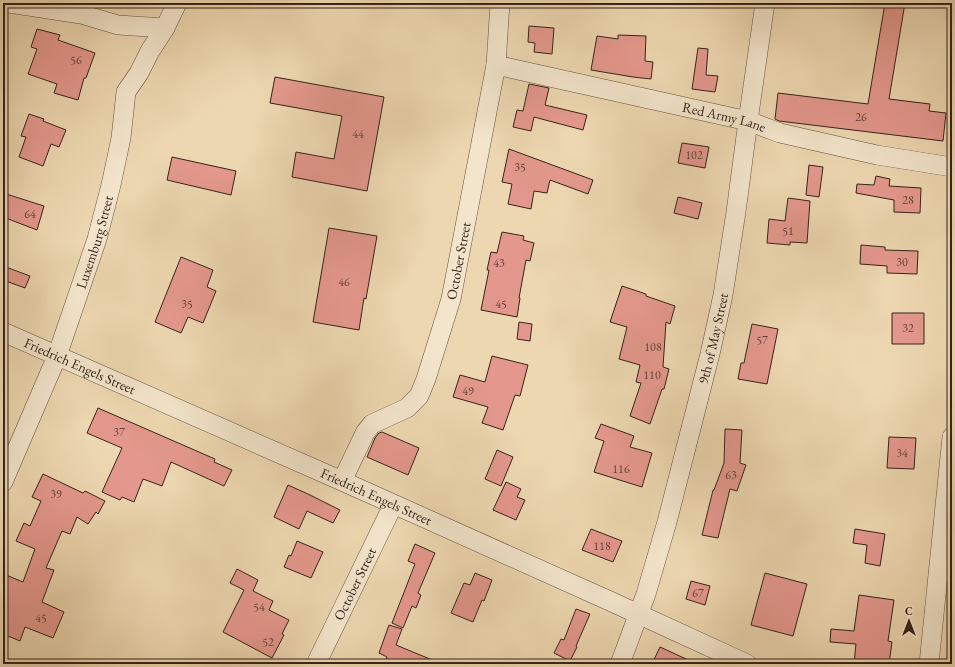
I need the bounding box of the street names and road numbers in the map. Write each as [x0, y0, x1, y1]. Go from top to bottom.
street label: Red Army Lane [681, 98, 769, 136]
street label: Luxemburg Street [72, 193, 117, 291]
street label: October Street [442, 220, 475, 301]
street label: 9th of May Street [694, 291, 732, 386]
street label: Friedrich Engels Street [21, 333, 139, 398]
street label: Friedrich Engels Street [318, 464, 435, 529]
street label: October Street [330, 544, 380, 623]

